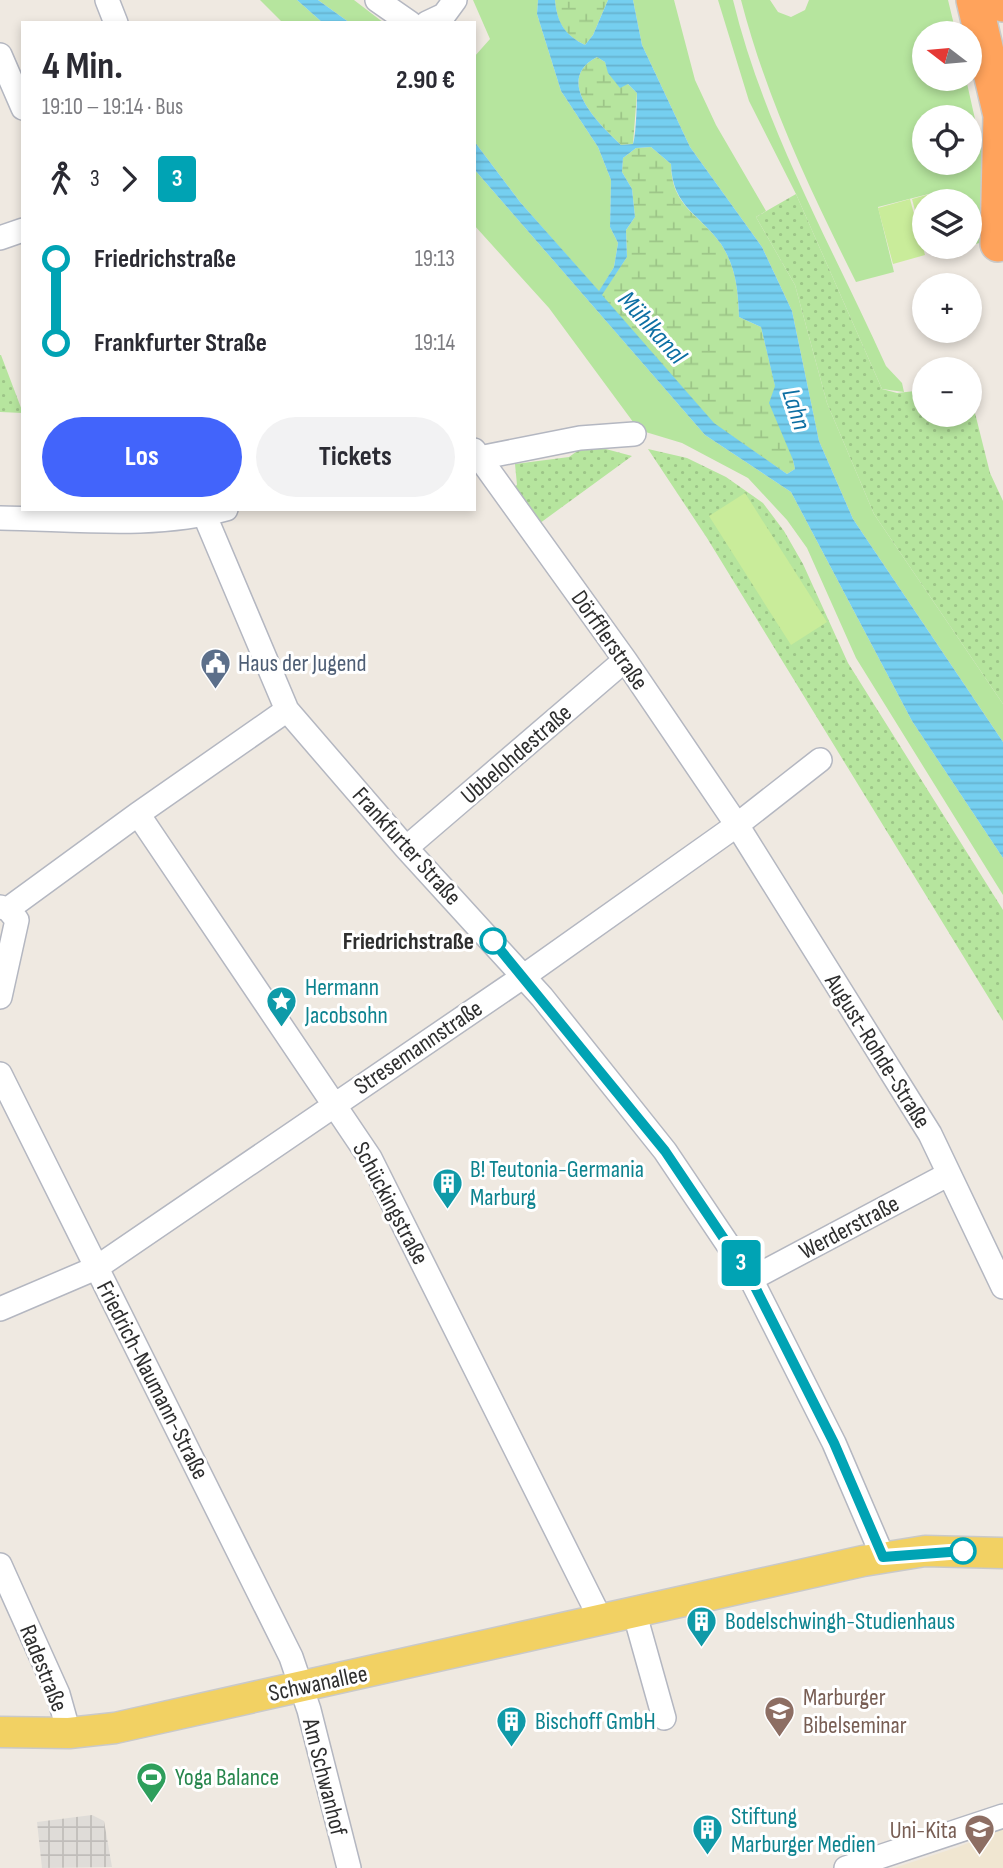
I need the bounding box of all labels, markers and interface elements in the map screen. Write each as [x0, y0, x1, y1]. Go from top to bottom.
north arrow [912, 21, 982, 91]
map controls [912, 21, 982, 427]
text: 4 Min. [42, 44, 123, 89]
text: 2.90 € [396, 65, 455, 96]
text: 19:10 – 19:14 · Bus [42, 93, 183, 121]
button: locate [912, 105, 982, 175]
icon: walk [42, 160, 80, 198]
icon: forward [110, 160, 148, 198]
text: 3 [172, 164, 182, 193]
text: 3 [90, 165, 100, 193]
button: layers [912, 189, 982, 259]
text: Friedrichstraße [94, 244, 236, 275]
text: 19:13 [415, 245, 455, 273]
button: + [912, 273, 982, 343]
water label: Mühlkanal [611, 285, 693, 372]
text: Frankfurter Straße [94, 328, 267, 359]
text: 19:14 [415, 329, 455, 357]
button: − [912, 357, 982, 427]
water label: Lahn [774, 385, 817, 434]
button: Los [42, 417, 242, 497]
button: Tickets [256, 417, 455, 497]
street label: Dörfflerstraße [565, 585, 654, 696]
public building icon: Haus der Jugend [198, 646, 232, 690]
place label: Haus der Jugend [238, 649, 367, 678]
street label: Ubbelohdestraße [455, 698, 578, 810]
street label: Frankfurter Straße [346, 781, 467, 911]
place label: Friedrichstraße [343, 927, 474, 956]
marker: Friedrichstraße [480, 928, 506, 954]
street label: August-Rohde-Straße [818, 968, 937, 1134]
place label: Hermann Jacobsohn [304, 973, 388, 1030]
place icon: Hermann Jacobsohn [265, 984, 299, 1028]
street label: Stresemannstraße [349, 994, 488, 1101]
street label: Schückingstraße [346, 1137, 435, 1269]
place label: B! Teutonia-Germania Marburg [470, 1155, 644, 1212]
building icon: B! Teutonia-Germania Marburg [430, 1166, 464, 1210]
street label: Werderstraße [794, 1189, 904, 1266]
line badge: 3 [718, 1240, 764, 1286]
text: 3 [736, 1248, 746, 1277]
street label: Friedrich-Naumann-Straße [90, 1276, 215, 1484]
unlabelled marker [950, 1538, 976, 1564]
building icon: Bodelschwingh-Studienhaus [685, 1604, 719, 1648]
place label: Bodelschwingh-Studienhaus [725, 1607, 955, 1636]
street label: Radestraße [13, 1621, 74, 1716]
street label: Schwanallee [266, 1659, 370, 1708]
place label: Marburger Bibelseminar [803, 1683, 907, 1740]
school or university icon: Marburger Bibelseminar [763, 1694, 797, 1738]
building icon: Bischoff GmbH [495, 1704, 529, 1748]
place label: Bischoff GmbH [535, 1707, 656, 1736]
street label: Am Schwanhof [296, 1714, 353, 1840]
sports icon: Yoga Balance [135, 1760, 169, 1804]
place label: Yoga Balance [175, 1763, 279, 1792]
place label: Stiftung Marburger Medien [731, 1802, 876, 1859]
building icon: Stiftung Marburger Medien [691, 1813, 725, 1857]
school or university icon: Uni-Kita [963, 1813, 997, 1857]
place label: Uni-Kita [890, 1816, 957, 1845]

